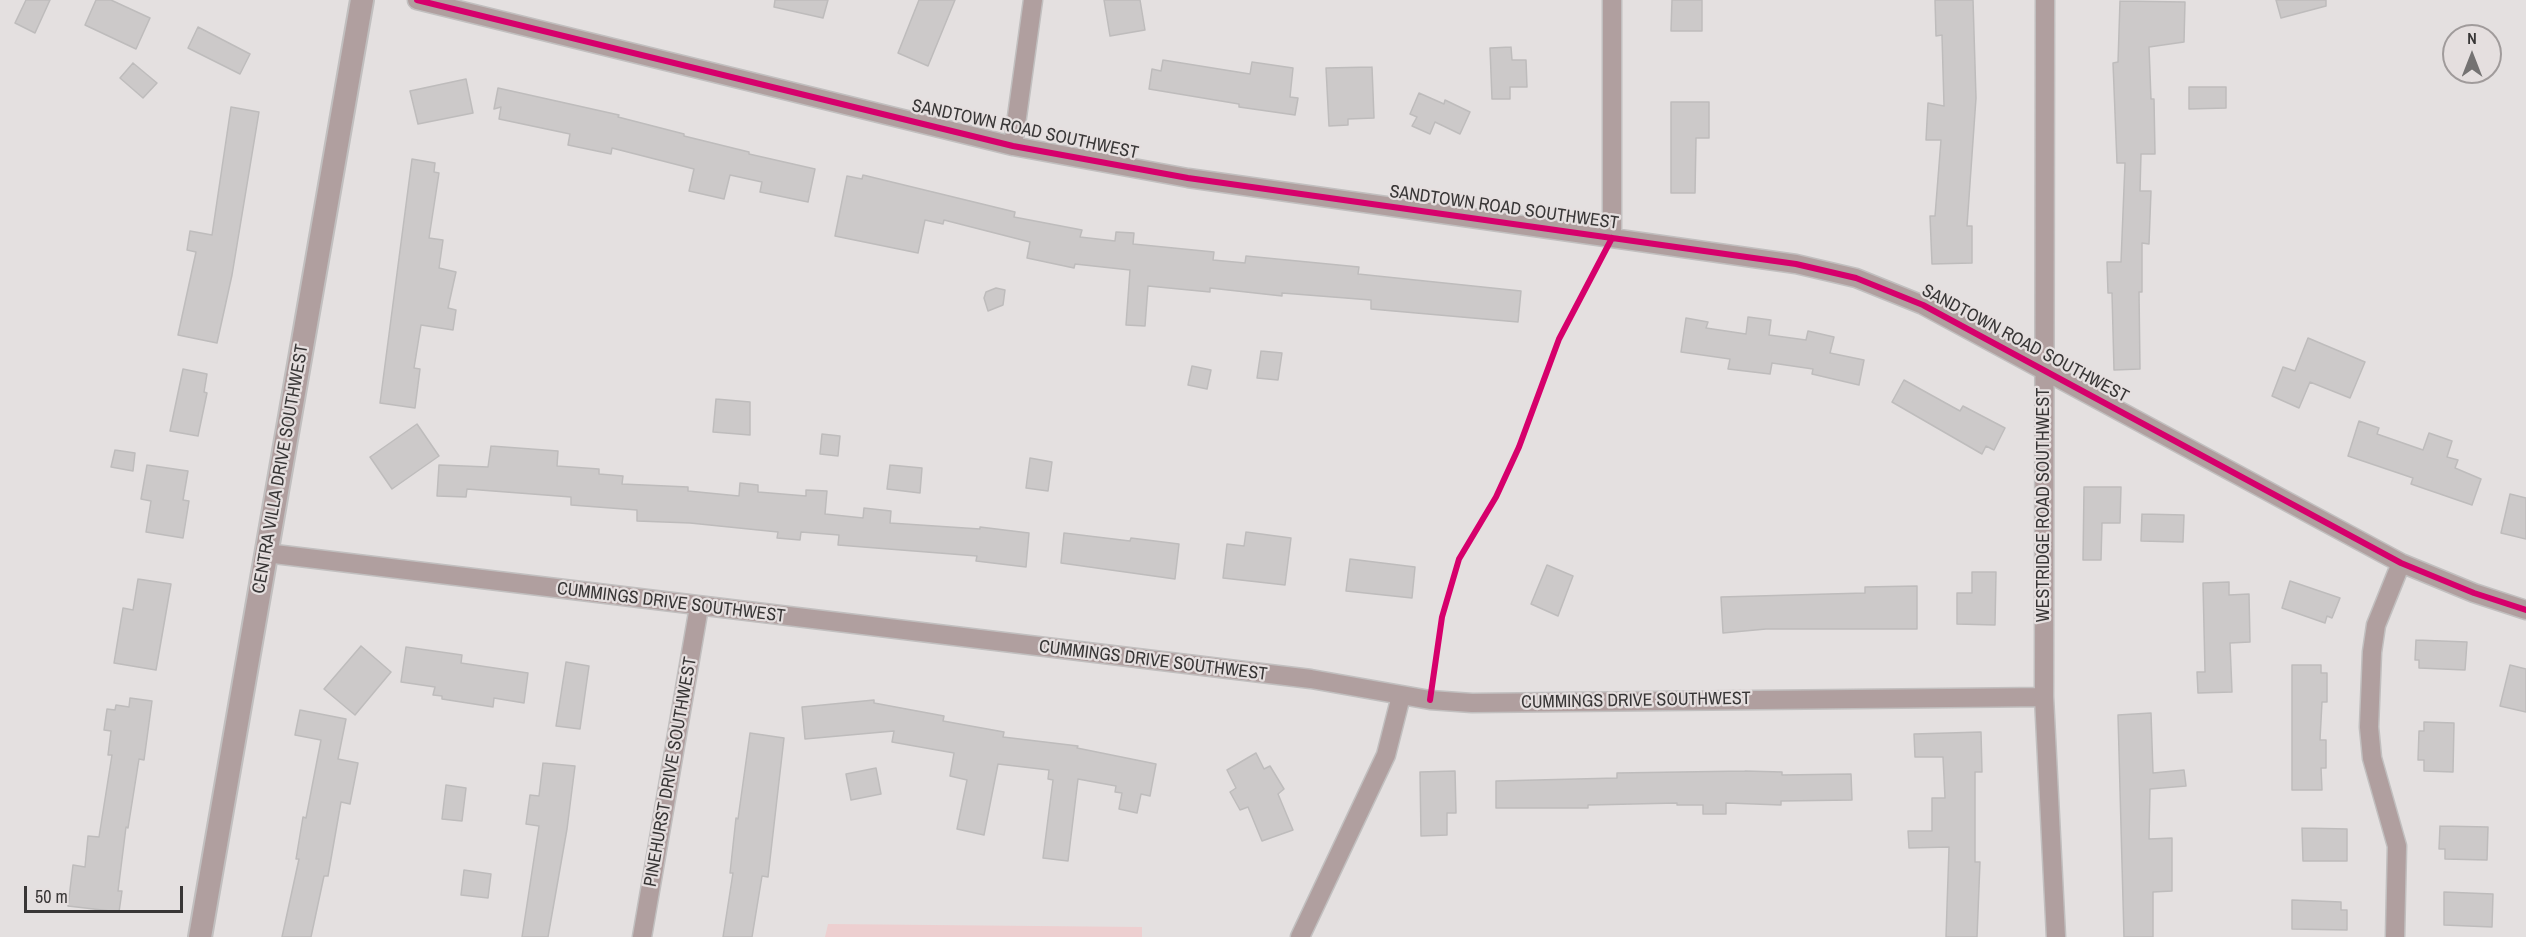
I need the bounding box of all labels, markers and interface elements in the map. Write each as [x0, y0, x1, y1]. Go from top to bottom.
north arrow [2442, 24, 2502, 84]
text: N [2467, 27, 2477, 49]
street label: SANDTOWN ROAD SOUTHWEST [910, 95, 1140, 165]
street label: SANDTOWN ROAD SOUTHWEST [1388, 181, 1620, 235]
street label: SANDTOWN ROAD SOUTHWEST [1918, 280, 2132, 408]
street label: CENTRA VILLA DRIVE SOUTHWEST [248, 343, 314, 595]
street label: WESTRIDGE ROAD SOUTHWEST [2033, 388, 2055, 622]
street label: CUMMINGS DRIVE SOUTHWEST [556, 578, 786, 628]
street label: CUMMINGS DRIVE SOUTHWEST [1038, 636, 1268, 686]
street label: PINEHURST DRIVE SOUTHWEST [640, 655, 702, 889]
street label: CUMMINGS DRIVE SOUTHWEST [1521, 688, 1751, 714]
scale bar [27, 874, 186, 912]
text: 50 m [35, 884, 68, 909]

